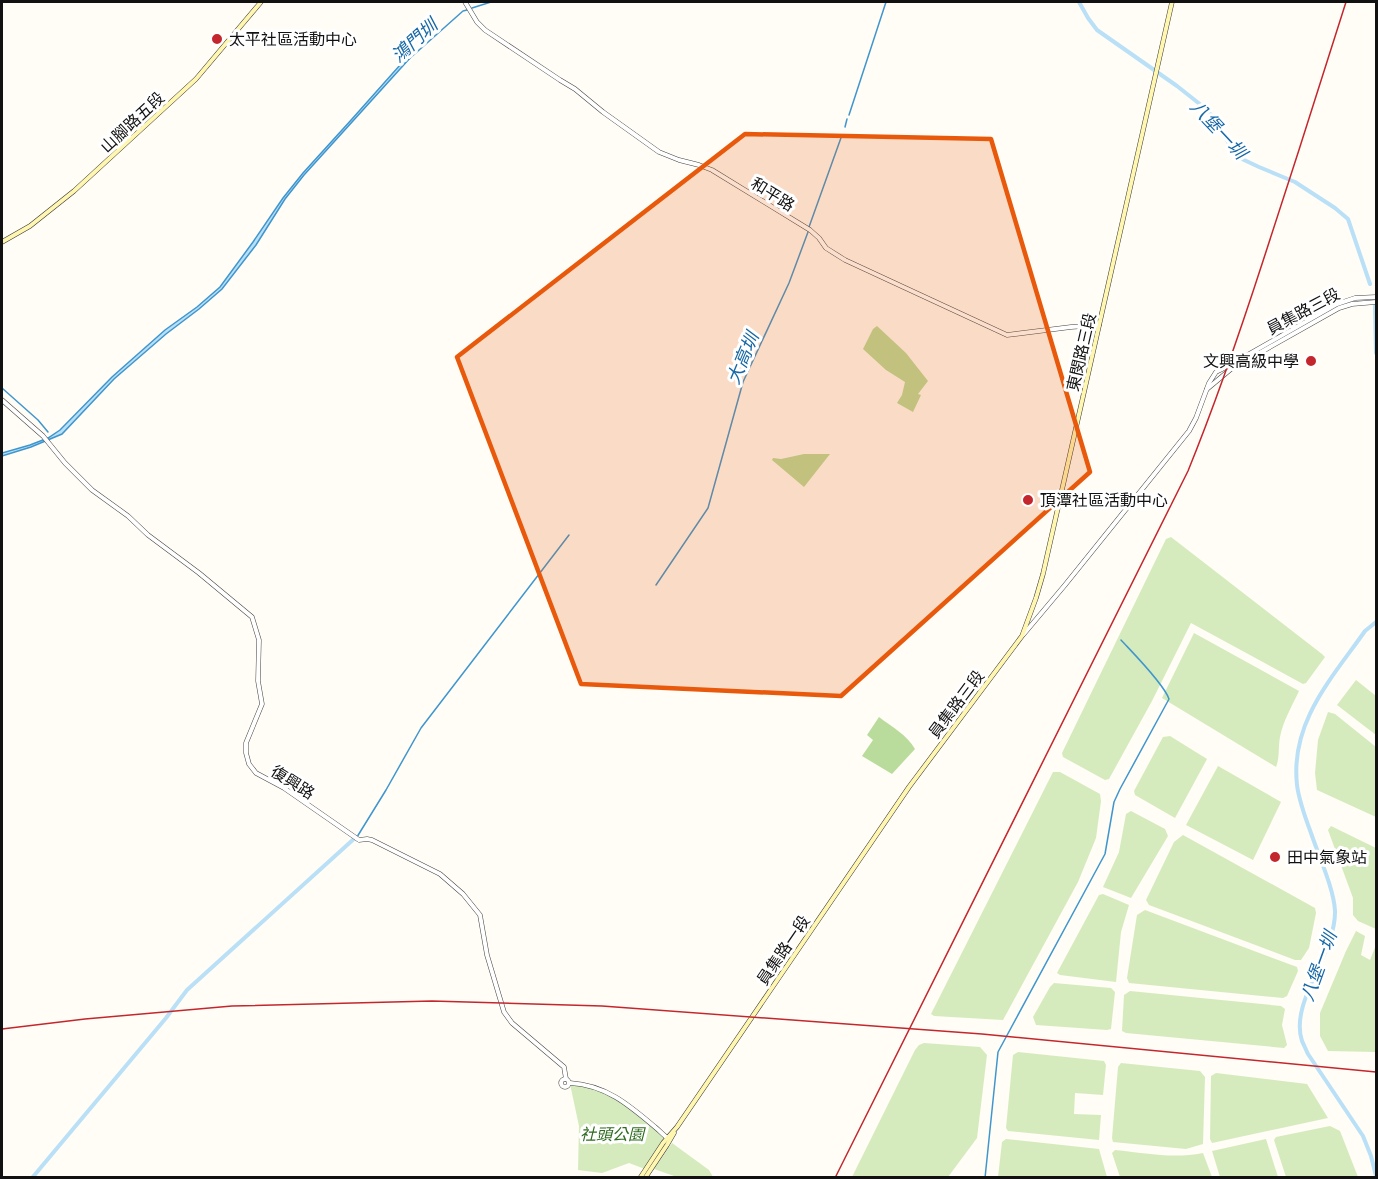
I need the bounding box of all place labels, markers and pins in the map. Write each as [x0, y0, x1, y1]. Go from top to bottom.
place label: 太平社區活動中心 [229, 28, 357, 50]
marker: 太平社區活動中心 [210, 32, 224, 46]
place label: 文興高級中學 [1203, 350, 1299, 372]
marker: 文興高級中學 [1304, 354, 1318, 368]
place label: 頂潭社區活動中心 [1040, 489, 1168, 511]
marker: 頂潭社區活動中心 [1021, 493, 1035, 507]
place label: 田中氣象站 [1287, 846, 1367, 868]
marker: 田中氣象站 [1268, 850, 1282, 864]

